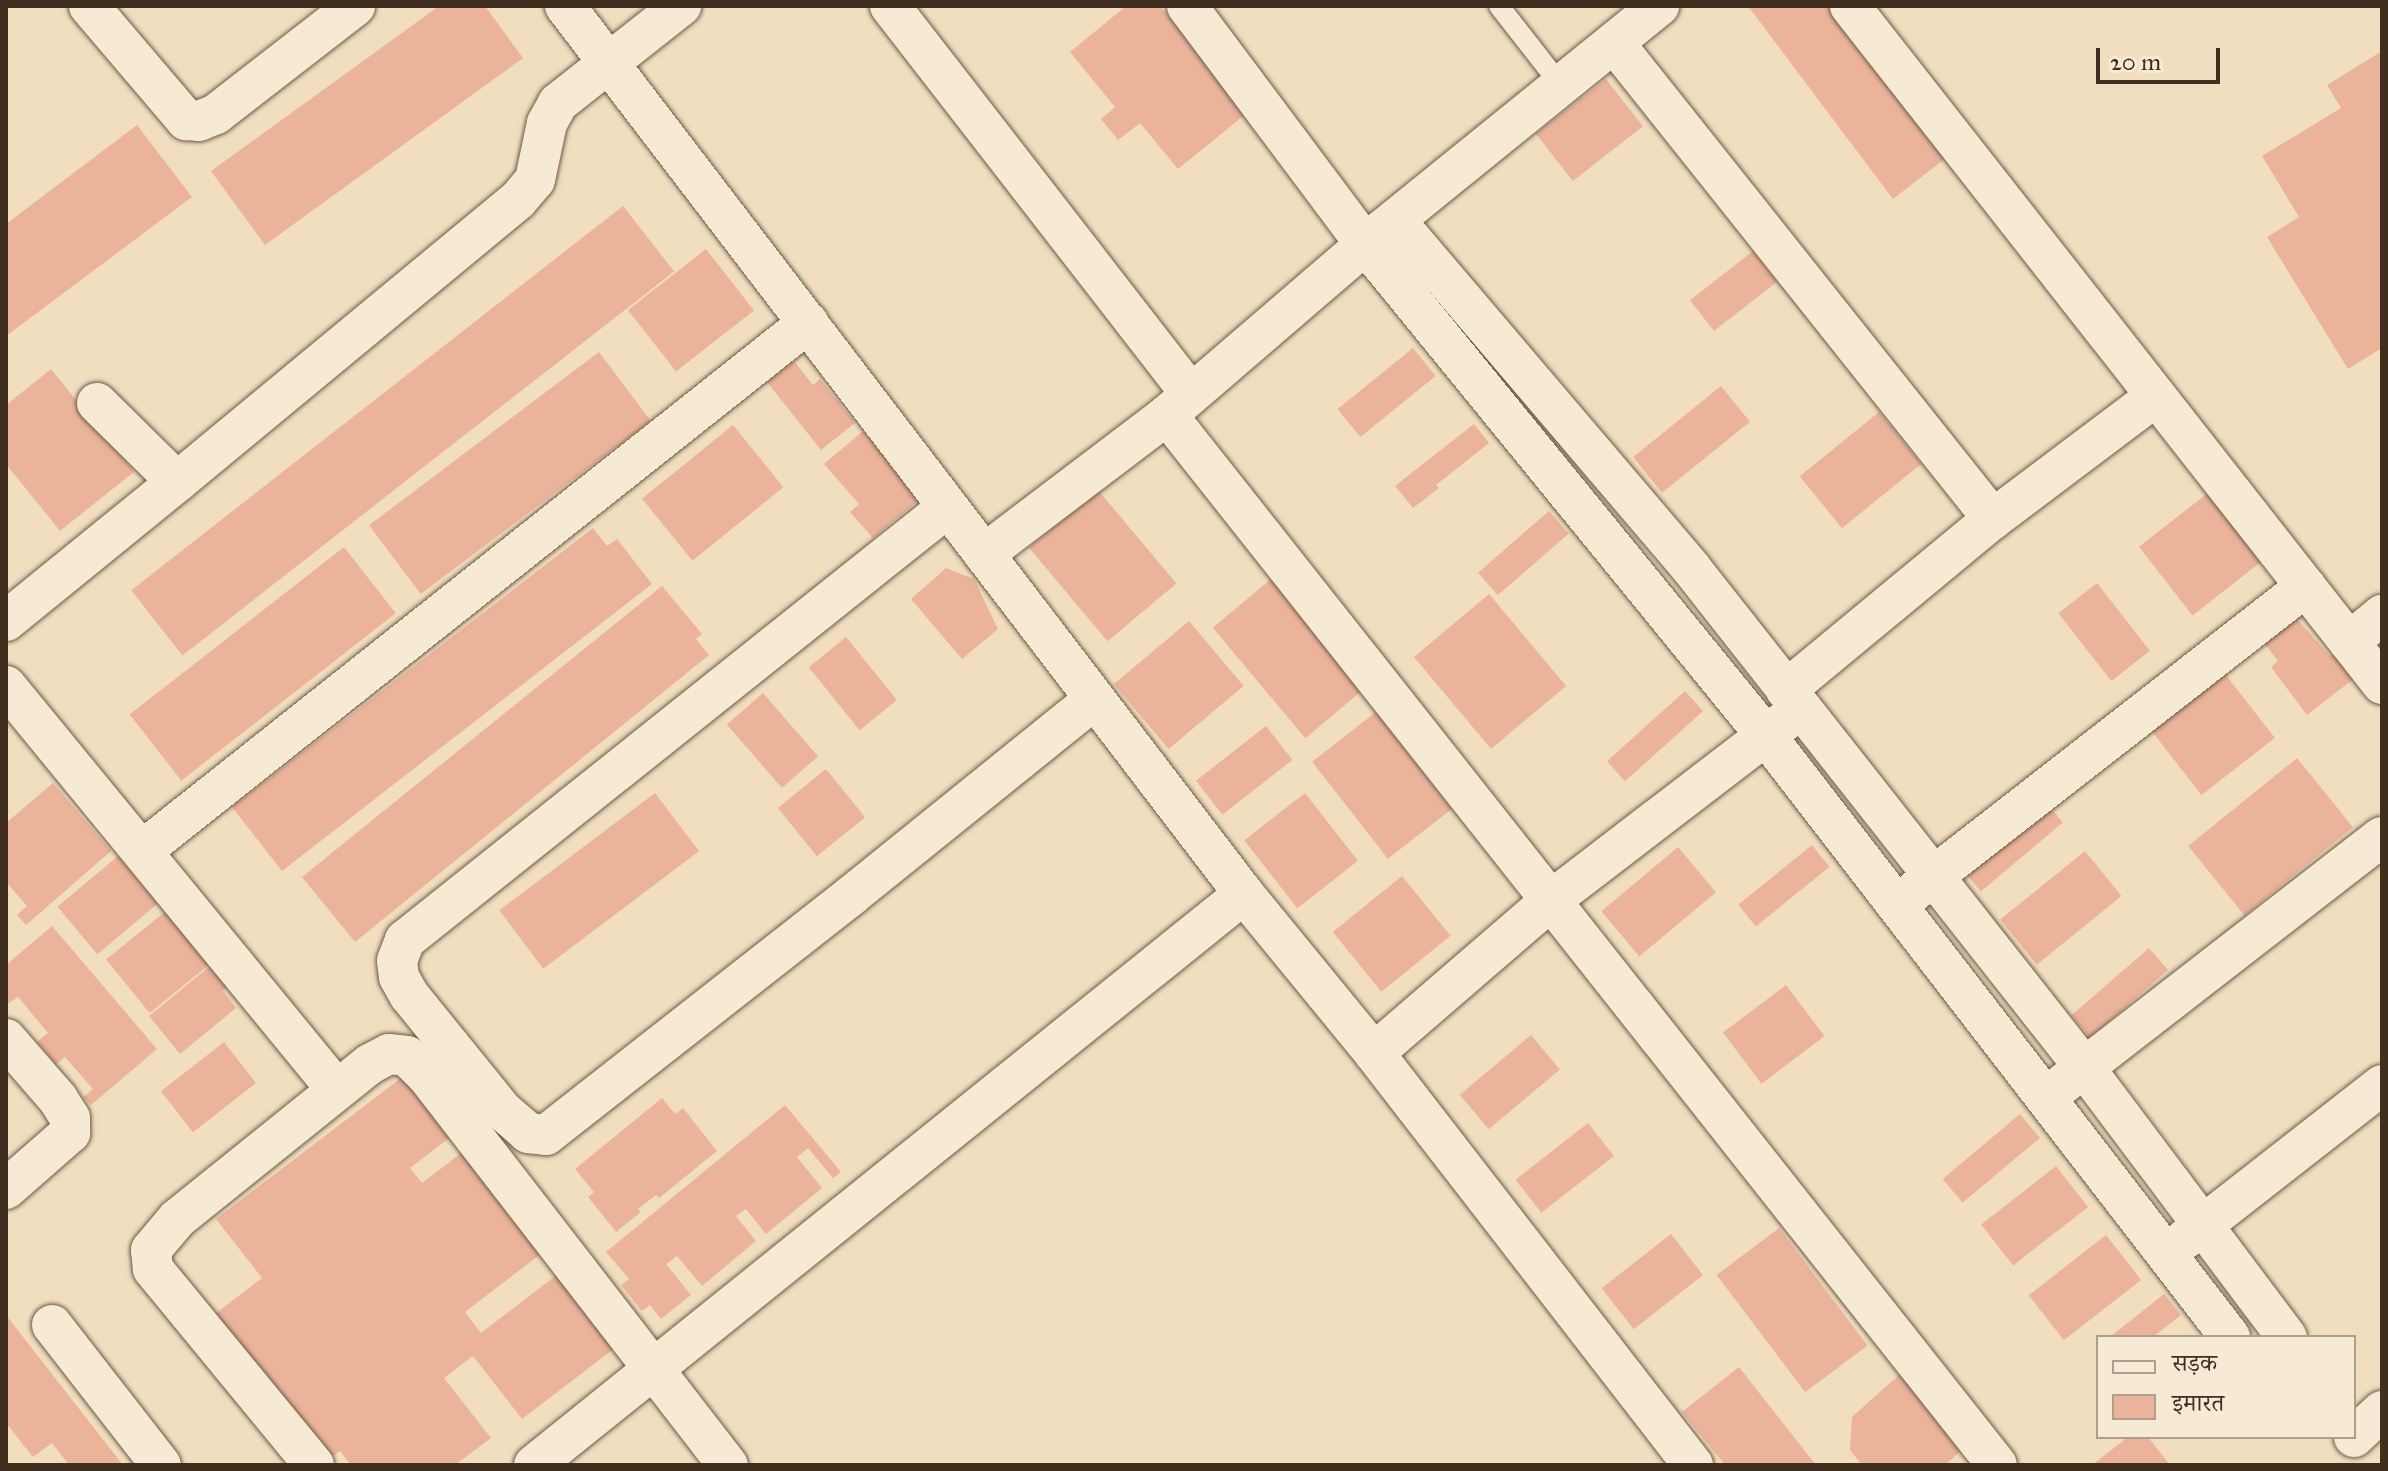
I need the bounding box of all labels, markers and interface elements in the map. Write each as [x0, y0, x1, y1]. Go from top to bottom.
scale bar [2100, 32, 2224, 82]
text: 20 m [2110, 47, 2161, 77]
legend [2096, 1335, 2356, 1439]
text: सड़क [2172, 1348, 2217, 1378]
text: इमारत [2172, 1388, 2224, 1418]

